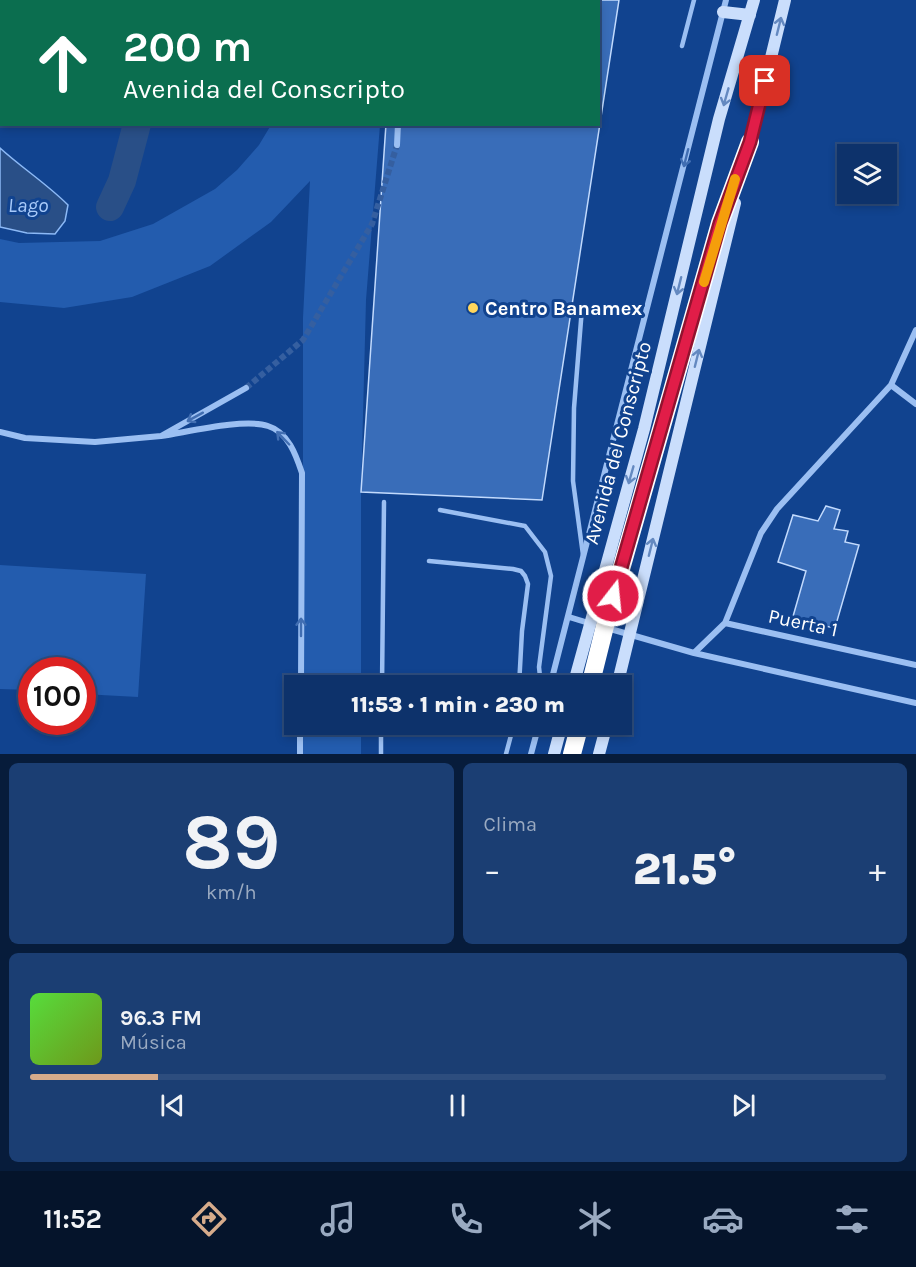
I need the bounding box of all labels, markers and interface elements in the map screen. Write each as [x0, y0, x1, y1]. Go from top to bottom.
one-way arrow [773, 16, 785, 35]
text: 200 m [123, 22, 252, 72]
icon: ahead [24, 24, 102, 102]
pin [739, 55, 790, 106]
icon: arrive [748, 64, 781, 97]
text: Avenida del Conscripto [123, 73, 405, 105]
one-way arrow [720, 87, 731, 106]
map controls [837, 144, 897, 204]
button: layers [837, 144, 897, 204]
one-way arrow [679, 149, 691, 168]
water label: Lago [8, 193, 49, 217]
one-way arrow [672, 276, 684, 295]
place label: Centro Banamex [485, 297, 642, 320]
marker: Centro Banamex [466, 301, 480, 315]
street label: Avenida del Conscripto [580, 339, 656, 547]
one-way arrow [692, 349, 704, 368]
one-way arrow [187, 412, 205, 423]
one-way arrow [275, 430, 290, 445]
one-way arrow [625, 465, 637, 484]
one-way arrow [645, 538, 657, 557]
position arrow [581, 564, 645, 628]
street label: Puerta 1 [766, 604, 840, 642]
one-way arrow [295, 618, 307, 638]
speed limit sign: 100 [18, 657, 96, 735]
text: 11:53 · 1 min · 230 m [351, 692, 565, 718]
text: 89 [182, 796, 280, 888]
text: Clima [484, 813, 537, 836]
text: 21.5° [633, 843, 737, 895]
text: − [484, 851, 501, 889]
text: + [869, 851, 886, 889]
text: km/h [206, 881, 257, 904]
text: 96.3 FM [120, 1005, 202, 1031]
text: Música [120, 1031, 187, 1054]
icon: previous [156, 1089, 189, 1122]
icon: pause [441, 1089, 474, 1122]
icon: next [727, 1089, 760, 1122]
icon: directions [188, 1198, 230, 1240]
icon: music [317, 1198, 359, 1240]
icon: phone [445, 1198, 487, 1240]
icon: climate [574, 1198, 616, 1240]
icon: car [702, 1198, 744, 1240]
icon: filters [831, 1198, 873, 1240]
text: 11:52 [43, 1203, 102, 1235]

